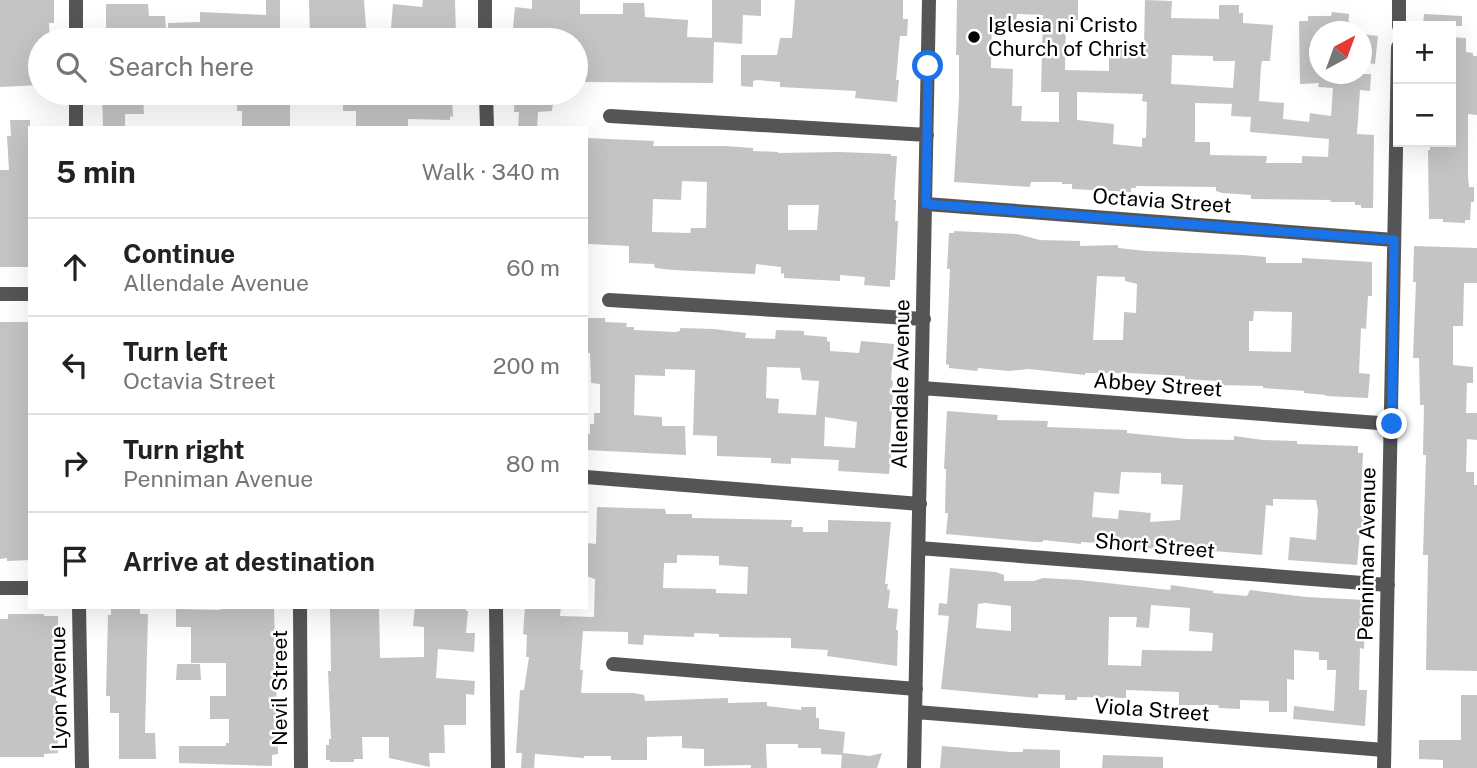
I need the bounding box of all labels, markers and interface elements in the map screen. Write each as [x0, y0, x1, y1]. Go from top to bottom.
place label: Iglesia ni Cristo Church of Christ [988, 12, 1147, 61]
north arrow [1309, 21, 1372, 84]
map controls [1393, 21, 1456, 147]
button: + [1393, 21, 1456, 84]
search box [28, 28, 588, 105]
marker: Iglesia ni Cristo Church of Christ [966, 29, 982, 45]
icon: search [52, 48, 90, 86]
route start [912, 50, 943, 81]
text: Search here [108, 51, 254, 82]
button: − [1393, 84, 1456, 147]
text: 5 min [56, 154, 136, 190]
text: Walk · 340 m [422, 158, 560, 185]
street label: Octavia Street [1092, 183, 1232, 218]
text: Continue [123, 238, 235, 269]
icon: ahead [56, 248, 94, 286]
text: 60 m [506, 254, 560, 281]
text: Allendale Avenue [123, 269, 309, 296]
street label: Allendale Avenue [887, 299, 914, 469]
text: Turn left [123, 336, 228, 367]
icon: left [56, 346, 94, 384]
text: 200 m [493, 352, 560, 379]
text: Octavia Street [123, 367, 276, 394]
street label: Abbey Street [1093, 368, 1223, 401]
route end [1376, 408, 1407, 439]
text: Turn right [123, 434, 245, 465]
icon: right [56, 444, 94, 482]
text: 80 m [506, 450, 560, 477]
text: Penniman Avenue [123, 465, 313, 492]
street label: Penniman Avenue [1352, 467, 1381, 641]
street label: Short Street [1094, 528, 1216, 563]
icon: arrive [56, 542, 94, 580]
text: Arrive at destination [123, 546, 375, 577]
street label: Lyon Avenue [45, 626, 72, 750]
street label: Nevil Street [267, 630, 292, 746]
street label: Viola Street [1094, 693, 1211, 726]

